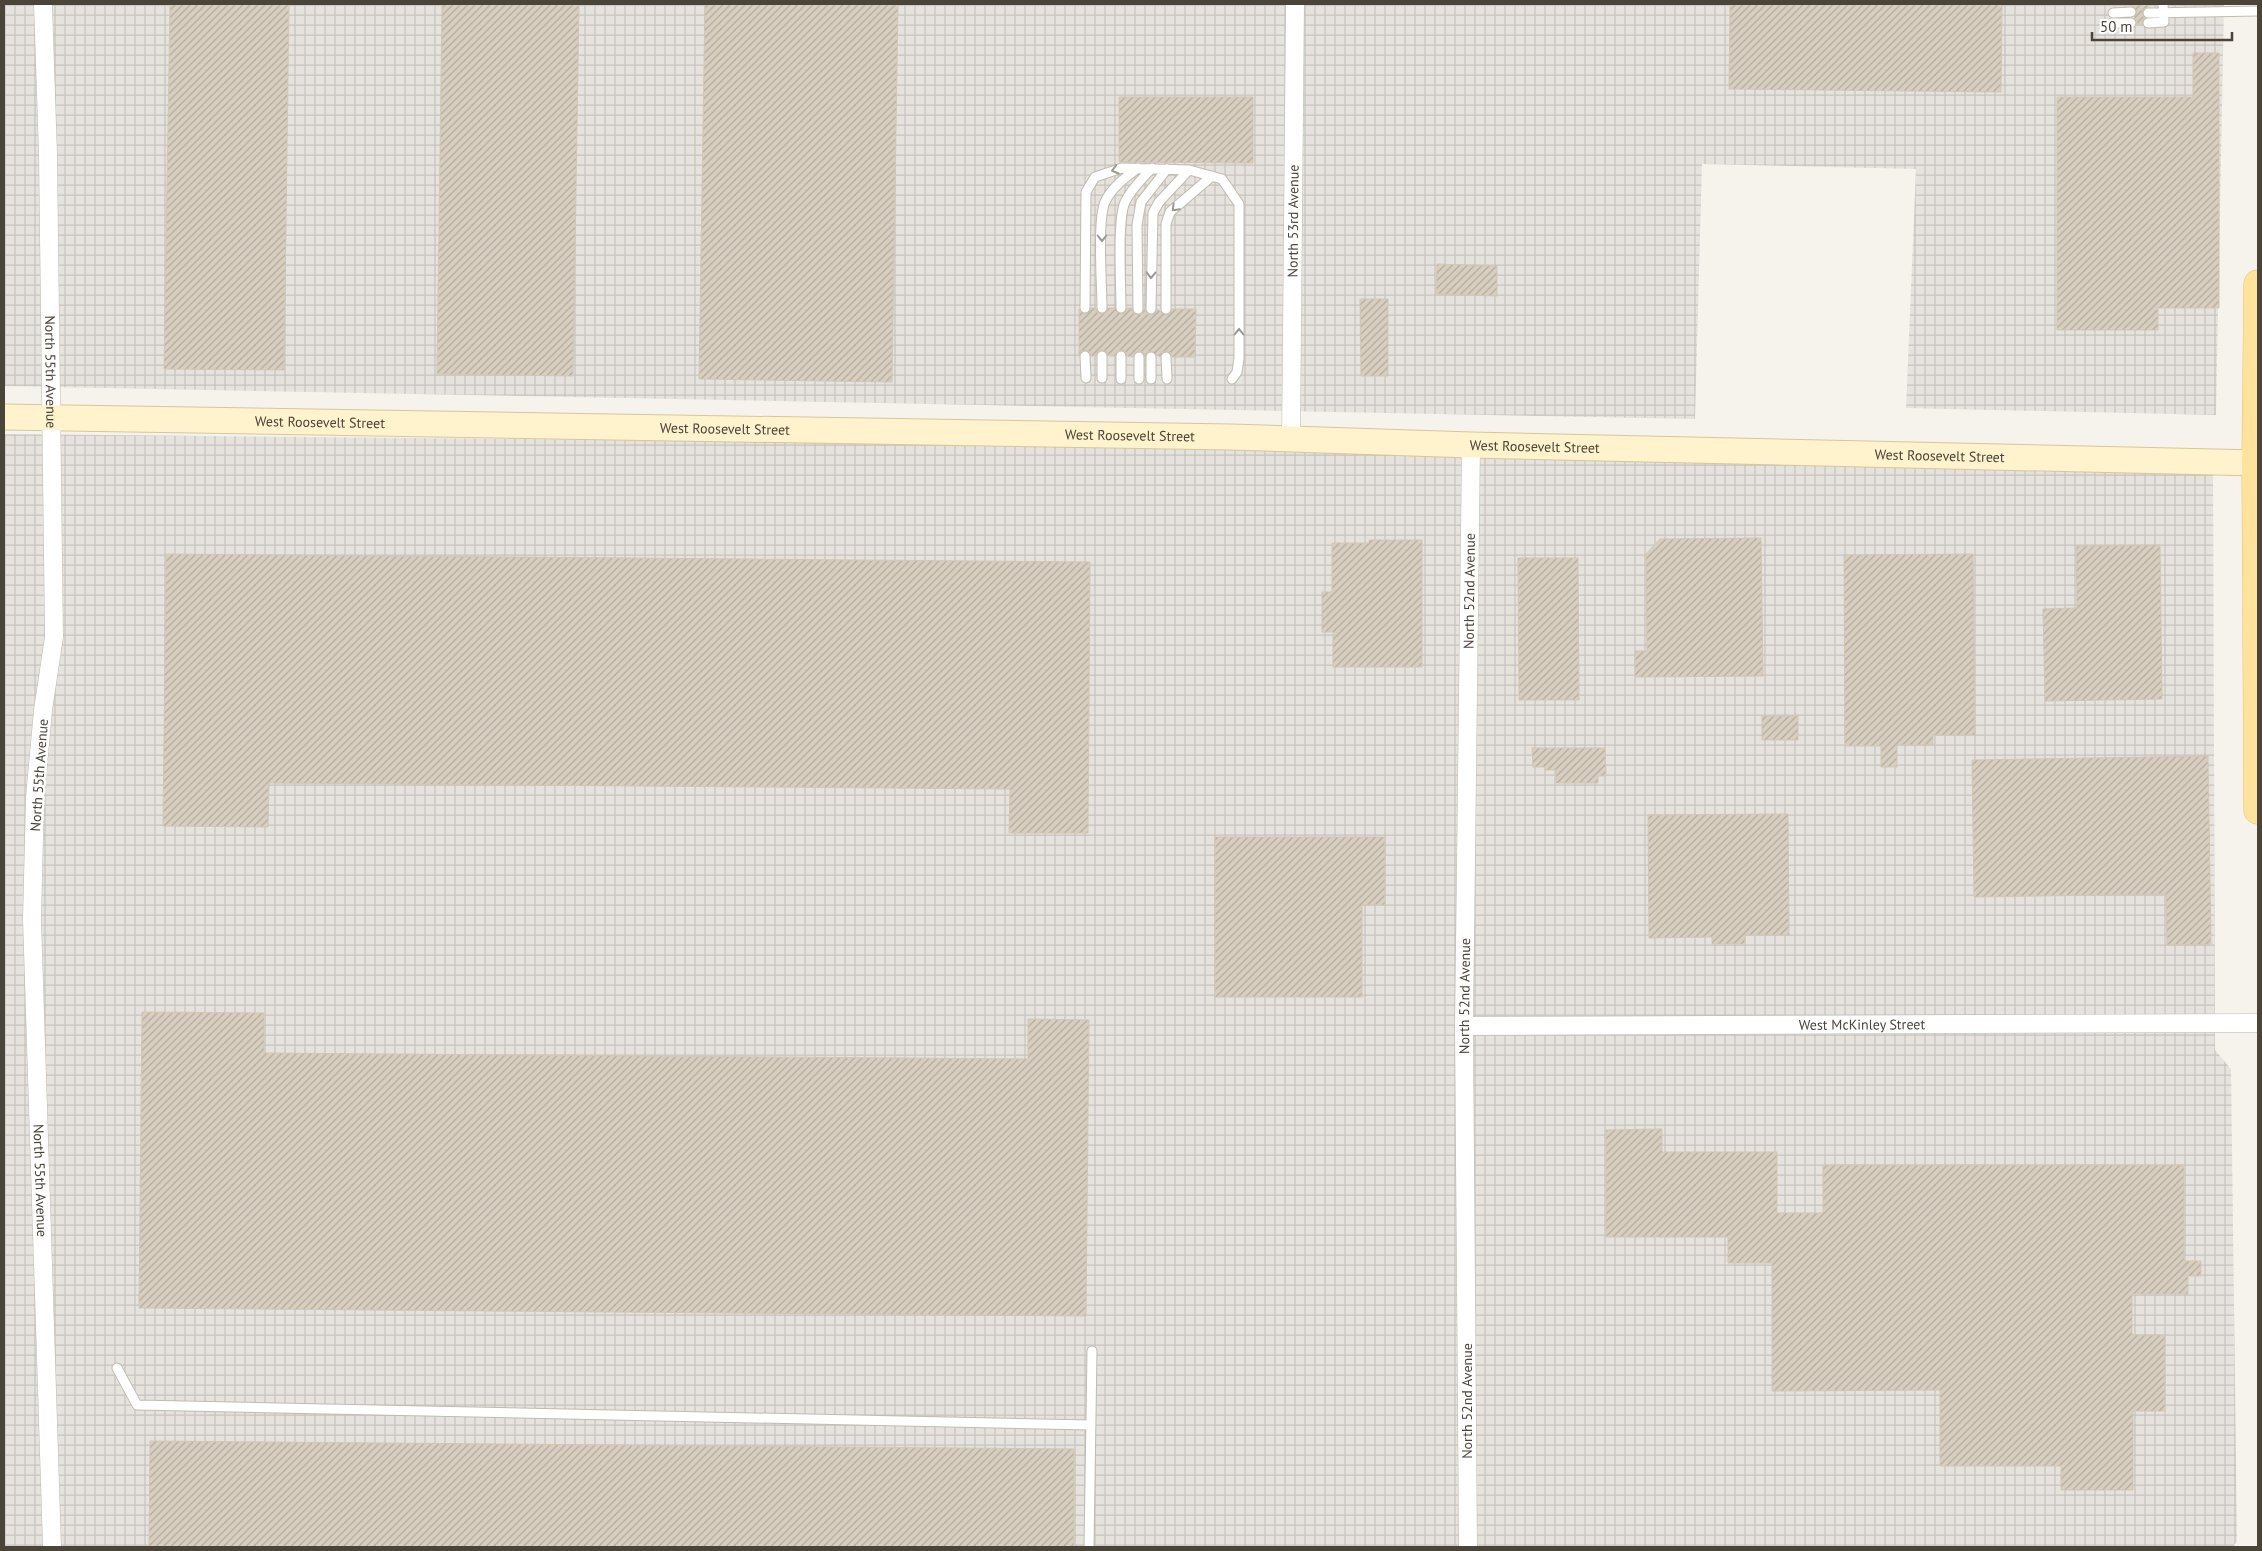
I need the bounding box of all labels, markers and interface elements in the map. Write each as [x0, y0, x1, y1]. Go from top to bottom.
scale bar [2092, 10, 2232, 42]
text: 50 m [2100, 17, 2133, 36]
street label: North 53rd Avenue [1283, 164, 1303, 278]
one-way arrow [1111, 165, 1120, 175]
one-way arrow [1172, 202, 1181, 211]
one-way arrow [1097, 234, 1107, 242]
one-way arrow [1146, 271, 1157, 279]
street label: North 55th Avenue [41, 315, 60, 429]
one-way arrow [1234, 328, 1244, 336]
street label: West Roosevelt Street [255, 412, 385, 432]
street label: West Roosevelt Street [660, 419, 790, 439]
street label: West Roosevelt Street [1065, 425, 1195, 445]
street label: West Roosevelt Street [1469, 436, 1600, 457]
street label: West Roosevelt Street [1874, 445, 2005, 466]
street label: North 52nd Avenue [1460, 533, 1479, 649]
street label: North 55th Avenue [26, 718, 52, 832]
street label: North 52nd Avenue [1455, 938, 1474, 1054]
street label: West McKinley Street [1799, 1015, 1925, 1034]
street label: North 55th Avenue [30, 1124, 51, 1237]
street label: North 52nd Avenue [1458, 1343, 1476, 1459]

